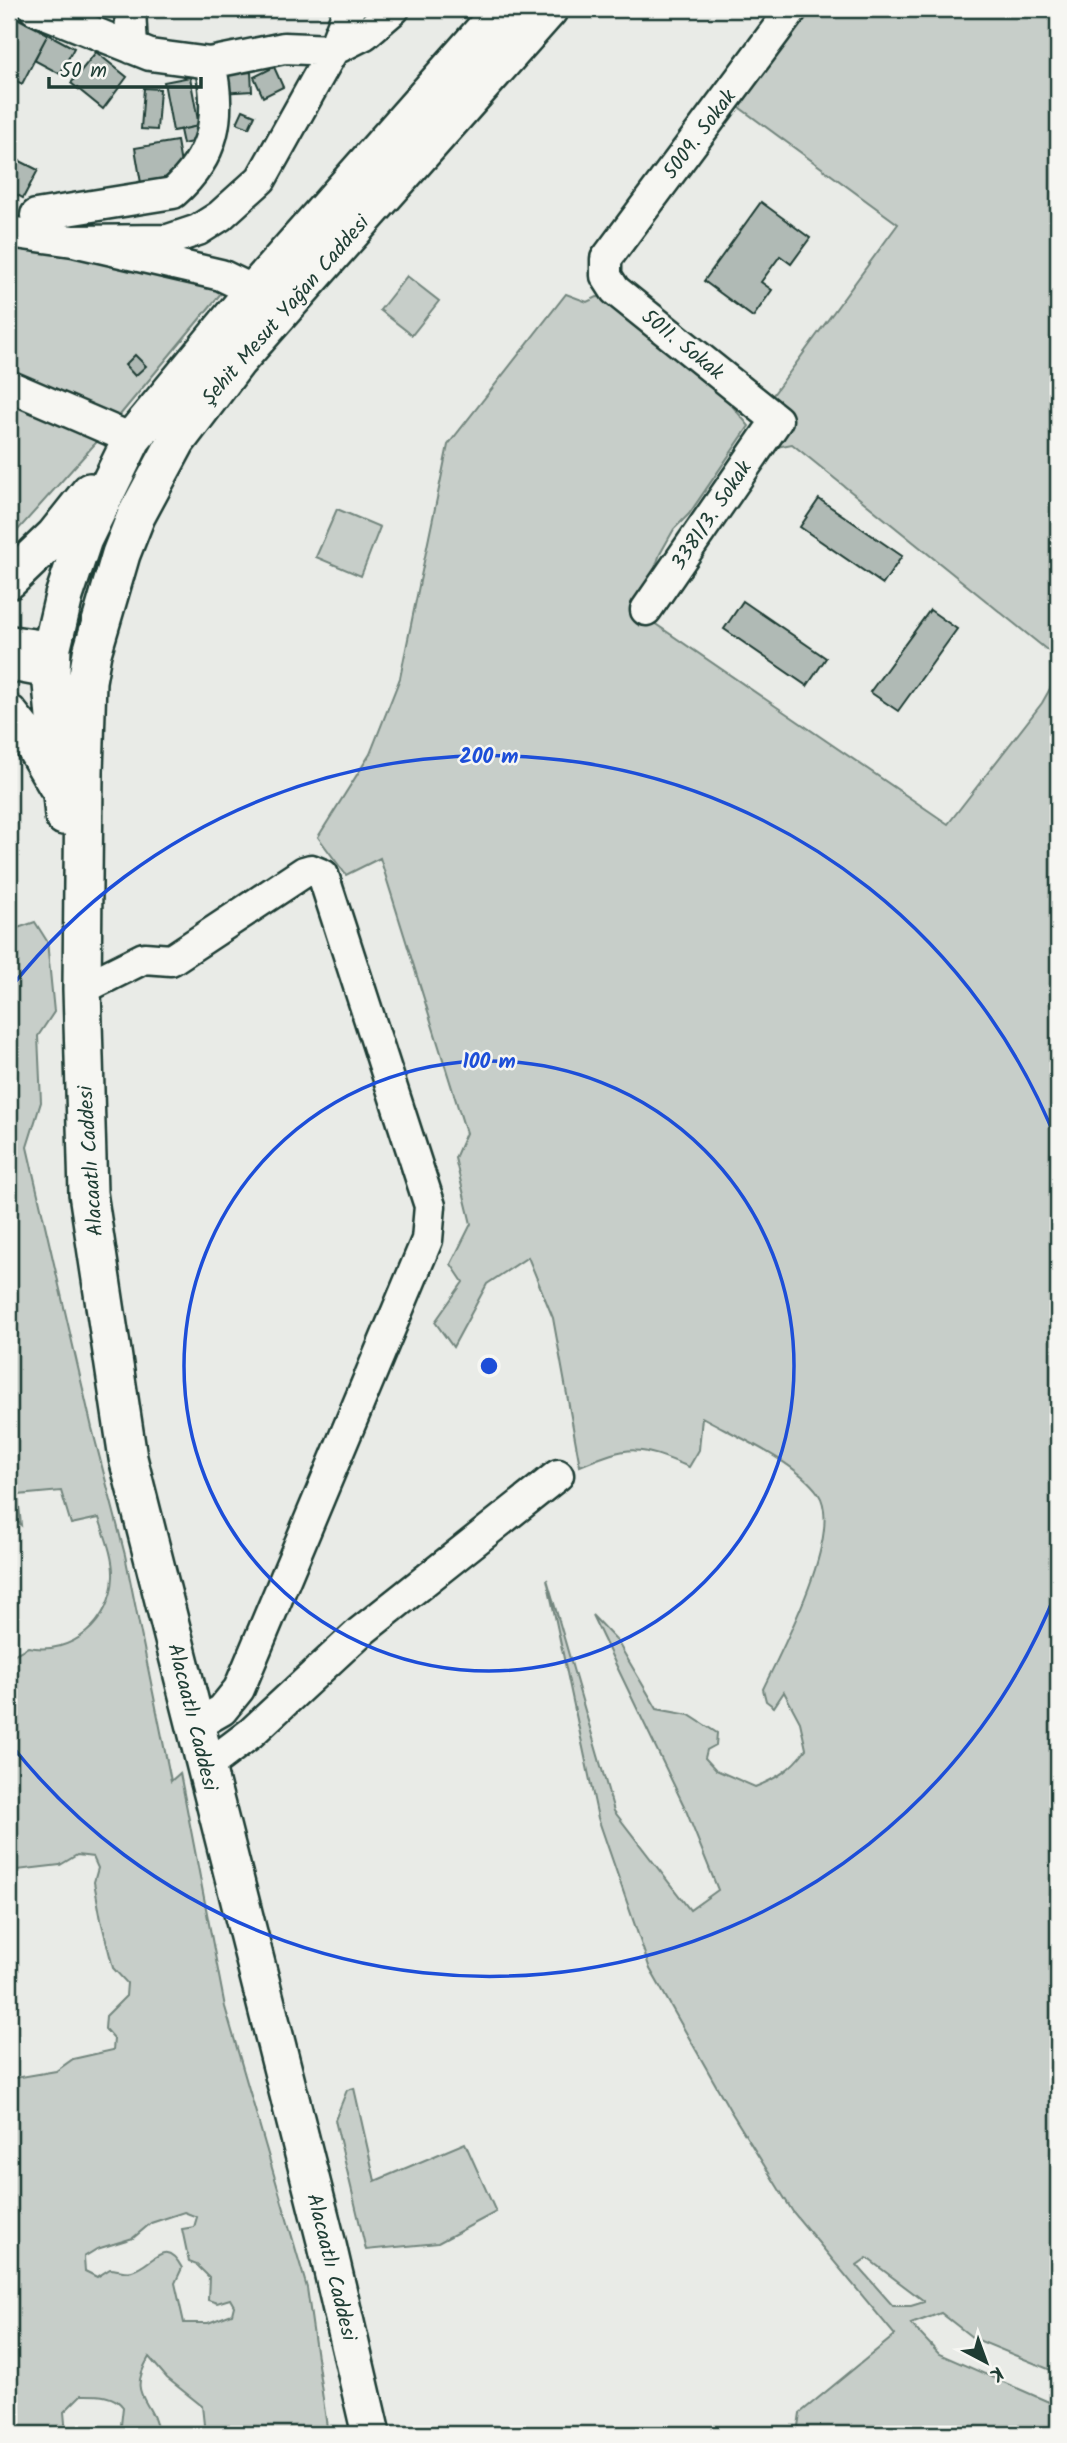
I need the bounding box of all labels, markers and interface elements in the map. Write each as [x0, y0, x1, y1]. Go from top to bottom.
scale bar [49, 46, 201, 90]
text: 50 m [60, 55, 107, 88]
street label: 5009. Sokak [655, 82, 745, 187]
street label: Şehit Mesut Yağan Caddesi [194, 208, 379, 414]
street label: 5011. Sokak [633, 301, 731, 389]
street label: 3381/3. Sokak [663, 454, 761, 577]
text: 200 m [459, 741, 519, 774]
text: 100 m [462, 1046, 516, 1079]
street label: Alacaatlı Caddesi [70, 1084, 113, 1237]
centre of rings [477, 1354, 501, 1378]
street label: Alacaatlı Caddesi [157, 1640, 226, 1795]
street label: Alacaatlı Caddesi [296, 2190, 365, 2345]
north arrow [951, 2328, 1021, 2398]
text: K [982, 2358, 1010, 2388]

